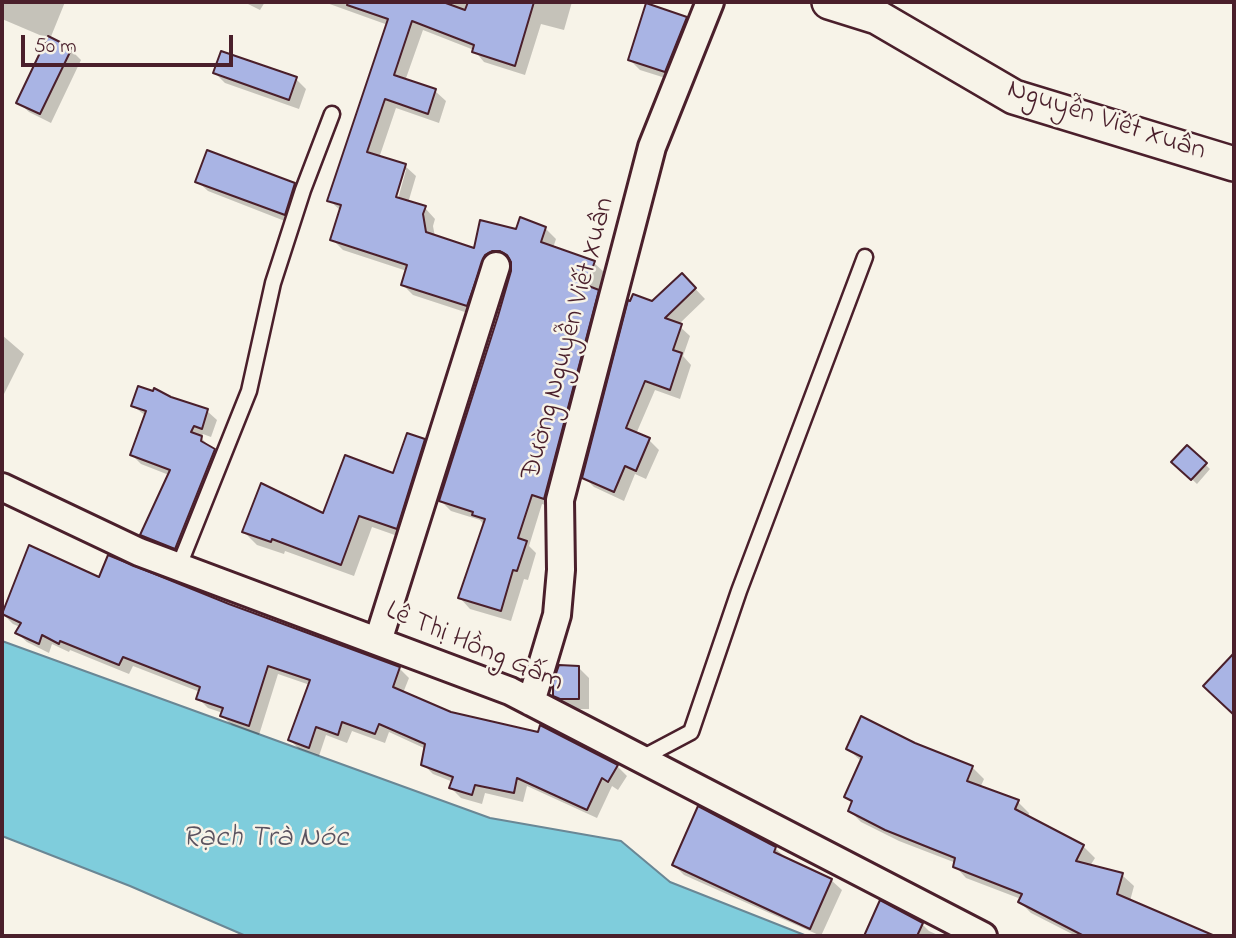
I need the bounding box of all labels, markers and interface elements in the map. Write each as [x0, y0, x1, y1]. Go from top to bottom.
scale bar [24, 21, 236, 65]
text: 50 m [34, 32, 77, 62]
street label: Nguyễn Viết Xuân [1003, 74, 1209, 170]
street label: Đường Nguyễn Viết Xuân [516, 194, 624, 484]
street label: Lê Thị Hồng Gấm [380, 595, 568, 701]
water label: Rạch Trà Nóc [182, 822, 348, 858]

